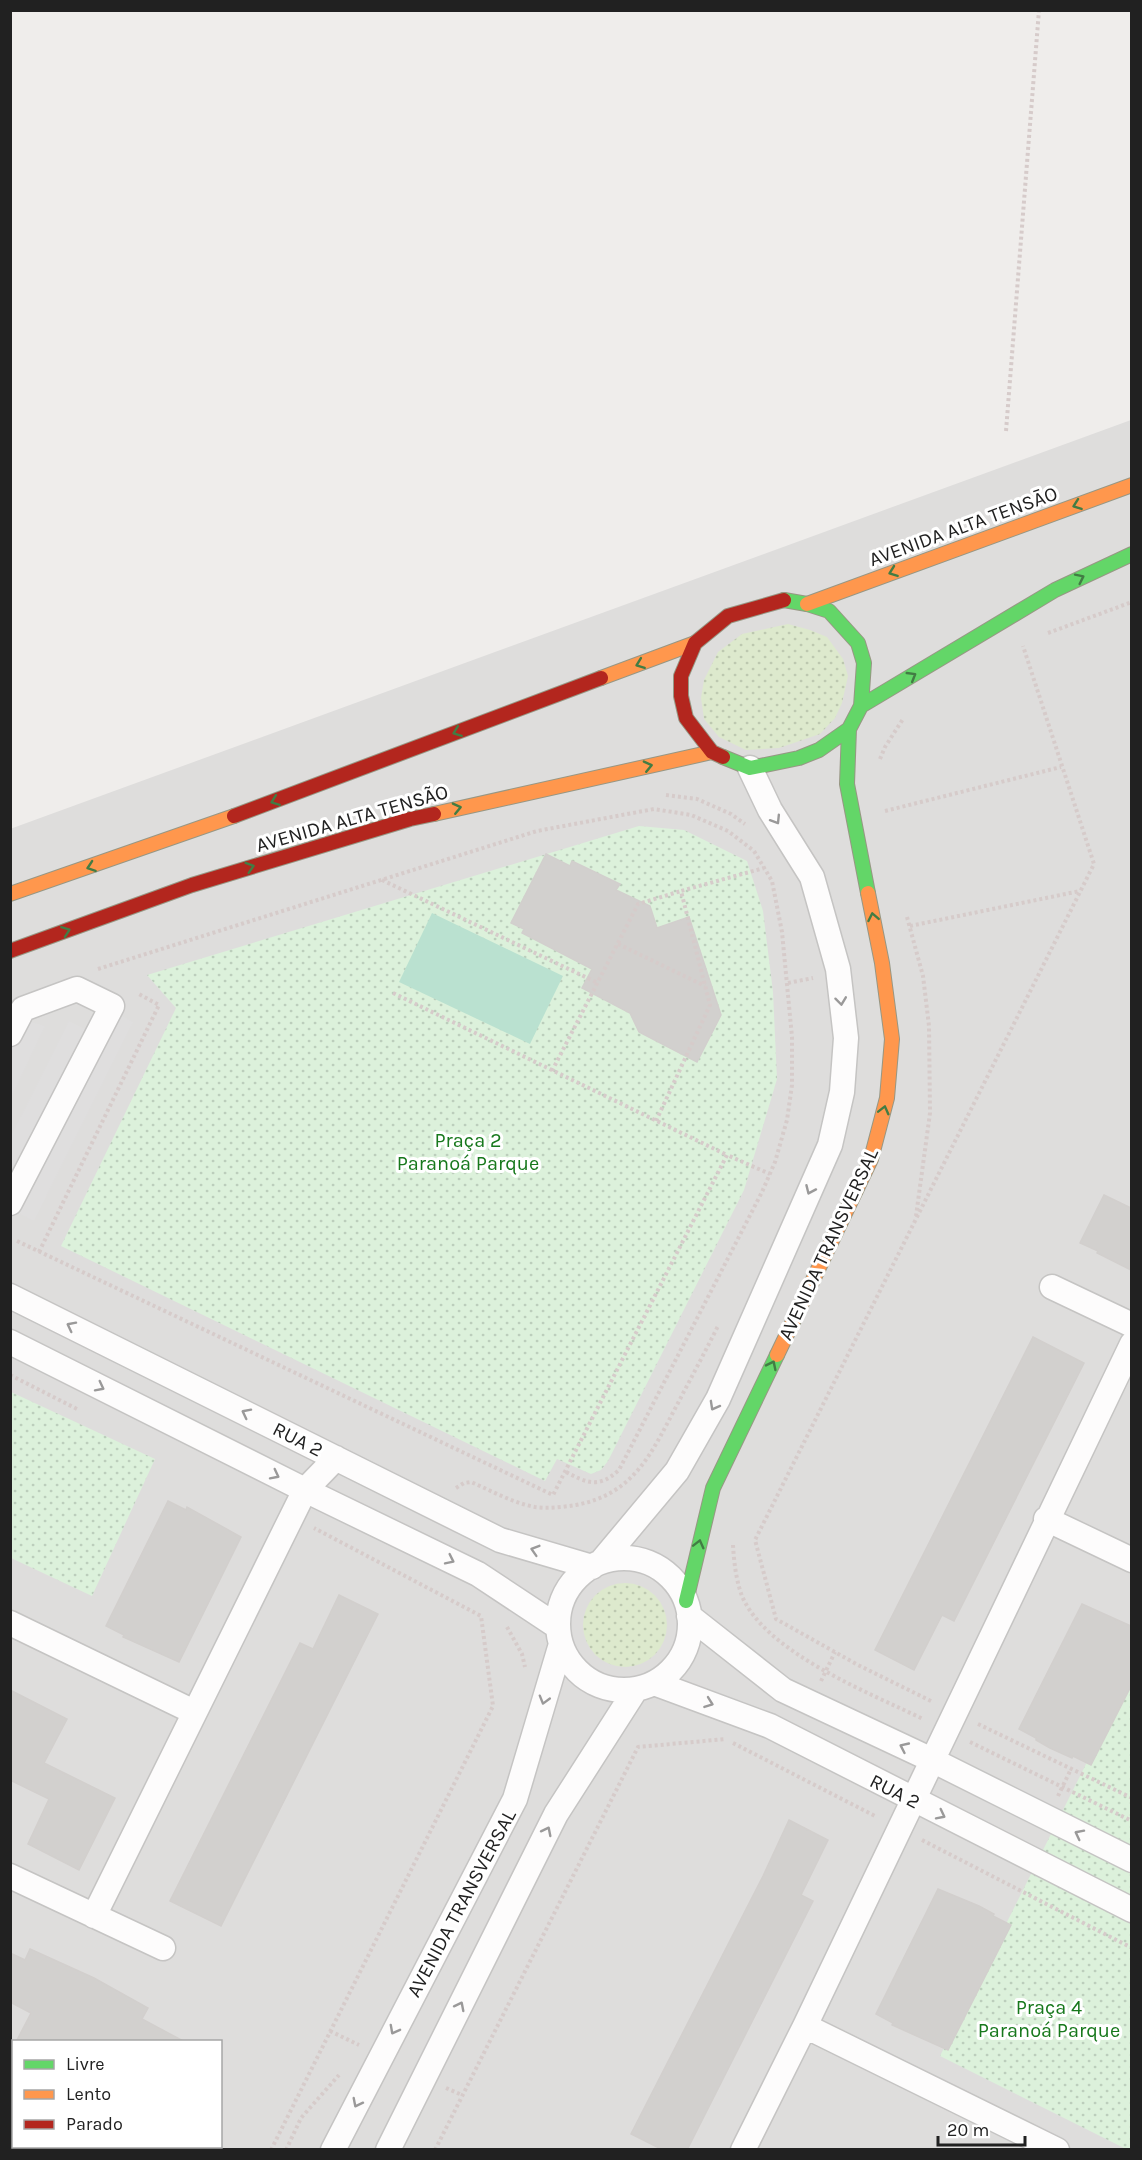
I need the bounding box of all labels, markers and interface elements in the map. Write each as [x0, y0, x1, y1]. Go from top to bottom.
street label: AVENIDA ALTA TENSĀO [866, 482, 1061, 571]
one-way arrow [1072, 498, 1082, 511]
one-way arrow [889, 565, 900, 577]
one-way arrow [1074, 574, 1085, 586]
one-way arrow [635, 656, 646, 669]
one-way arrow [906, 671, 916, 683]
one-way arrow [453, 725, 464, 737]
one-way arrow [643, 760, 653, 773]
street label: AVENIDA ALTA TENSÃO [253, 780, 451, 857]
one-way arrow [270, 793, 281, 806]
one-way arrow [452, 802, 462, 815]
one-way arrow [769, 813, 780, 824]
one-way arrow [86, 859, 97, 872]
one-way arrow [244, 862, 255, 874]
one-way arrow [867, 912, 880, 922]
one-way arrow [60, 925, 70, 938]
one-way arrow [834, 996, 847, 1005]
one-way arrow [876, 1105, 889, 1115]
park label: Praça 2 Paranoá Parque [397, 1129, 539, 1175]
street label: AVENIDA TRANSVERSAL [774, 1144, 883, 1344]
one-way arrow [806, 1183, 818, 1194]
one-way arrow [67, 1322, 78, 1333]
one-way arrow [765, 1360, 777, 1371]
one-way arrow [94, 1380, 105, 1392]
one-way arrow [710, 1400, 721, 1410]
one-way arrow [241, 1409, 252, 1420]
street label: RUA 2 [269, 1417, 327, 1462]
one-way arrow [268, 1467, 279, 1479]
one-way arrow [691, 1540, 704, 1550]
one-way arrow [530, 1545, 541, 1557]
one-way arrow [444, 1553, 454, 1564]
one-way arrow [539, 1694, 551, 1705]
one-way arrow [703, 1696, 714, 1709]
one-way arrow [900, 1743, 911, 1755]
street label: RUA 2 [866, 1769, 924, 1814]
street label: AVENIDA TRANSVERSAL [402, 1805, 521, 2001]
one-way arrow [935, 1807, 946, 1819]
one-way arrow [540, 1827, 552, 1838]
one-way arrow [1075, 1830, 1086, 1841]
park label: Praça 4 Paranoá Parque [978, 1996, 1120, 2042]
one-way arrow [453, 2001, 464, 2012]
one-way arrow [390, 2023, 401, 2034]
legend [12, 2040, 222, 2148]
text: Livre [66, 2053, 105, 2075]
text: Lento [66, 2083, 111, 2105]
one-way arrow [353, 2096, 364, 2107]
scale bar [938, 2109, 1025, 2147]
text: Parado [66, 2113, 123, 2135]
text: 20 m [947, 2119, 989, 2141]

